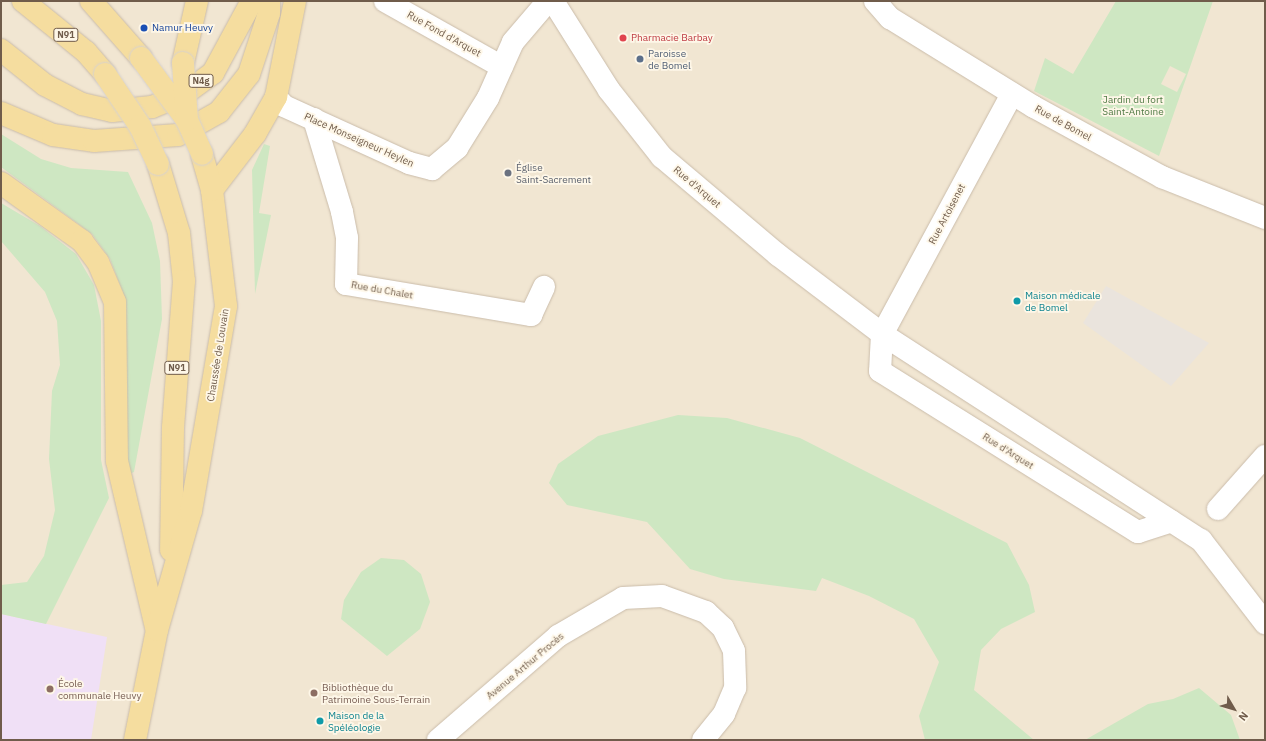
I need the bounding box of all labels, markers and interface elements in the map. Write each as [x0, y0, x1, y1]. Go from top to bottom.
street label: Rue Fond d'Arquet [405, 9, 483, 59]
place label: Namur Heuvy [152, 22, 213, 34]
marker: Namur Heuvy [139, 23, 149, 33]
road number: N91 [53, 28, 79, 42]
place label: Pharmacie Barbay [631, 32, 713, 44]
marker: Pharmacie Barbay [618, 33, 628, 43]
place label: Paroisse de Bomel [648, 47, 691, 70]
marker: Paroisse de Bomel [635, 54, 645, 64]
road number: N4g [188, 74, 214, 88]
park label: Jardin du fort Saint-Antoine [1102, 93, 1164, 116]
street label: Rue de Bomel [1033, 103, 1093, 143]
street label: Place Monseigneur Heylen [302, 110, 416, 170]
place label: Église Saint-Sacrement [516, 161, 591, 184]
street label: Rue d'Arquet [671, 164, 723, 210]
marker: Église Saint-Sacrement [503, 168, 513, 178]
street label: Rue Artoisenet [926, 182, 968, 246]
street label: Rue du Chalet [350, 279, 414, 301]
place label: Maison médicale de Bomel [1025, 289, 1101, 312]
marker: Maison médicale de Bomel [1012, 296, 1022, 306]
street label: Chaussée de Louvain [205, 308, 231, 402]
road number: N91 [164, 361, 190, 375]
street label: Rue d'Arquet [980, 431, 1036, 471]
street label: Avenue Arthur Procès [484, 630, 566, 702]
place label: École communale Heuvy [58, 677, 141, 700]
place label: Bibliothèque du Patrimoine Sous-Terrain [322, 681, 430, 704]
marker: École communale Heuvy [45, 684, 55, 694]
marker: Bibliothèque du Patrimoine Sous-Terrain [309, 688, 319, 698]
north arrow [1214, 689, 1254, 729]
place label: Maison de la Spéléologie [328, 709, 384, 732]
text: N [1235, 709, 1251, 724]
marker: Maison de la Spéléologie [315, 716, 325, 726]

